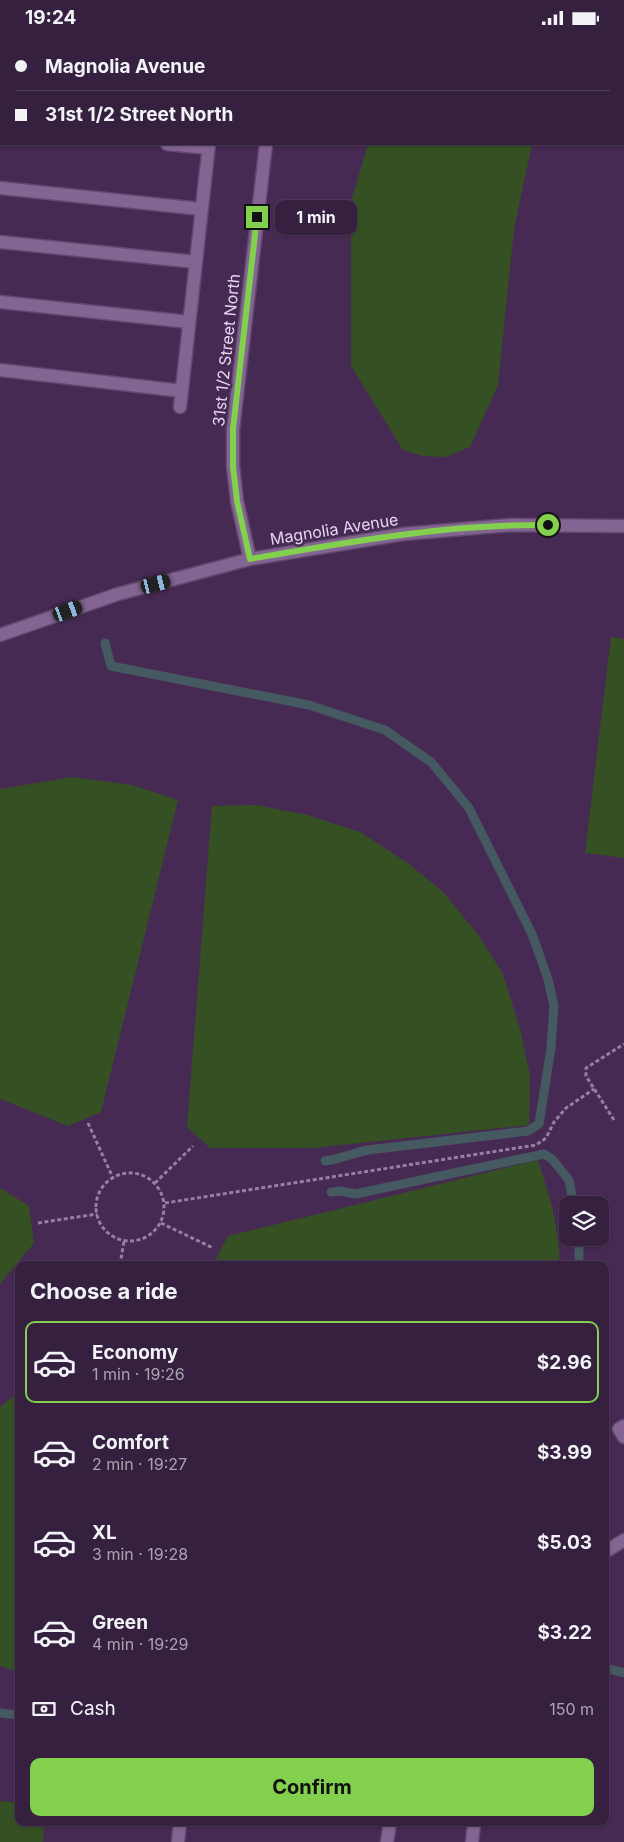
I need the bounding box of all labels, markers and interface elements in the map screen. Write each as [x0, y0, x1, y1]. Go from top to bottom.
text: 19:24 [25, 6, 76, 29]
text: Magnolia Avenue [45, 55, 205, 78]
text: 31st 1/2 Street North [45, 103, 233, 126]
callout: 1 min [274, 199, 357, 235]
route end [246, 206, 268, 228]
text: 1 min [296, 207, 336, 227]
street label: 31st 1/2 Street North [208, 273, 244, 427]
street label: Magnolia Avenue [268, 509, 400, 549]
route start [537, 514, 559, 536]
car [139, 573, 172, 595]
car [51, 599, 84, 623]
map controls [559, 1196, 609, 1246]
button: layers [559, 1196, 609, 1246]
text: Choose a ride [30, 1278, 178, 1304]
icon: car [32, 1340, 77, 1385]
text: Economy [92, 1341, 178, 1364]
text: $2.96 [537, 1351, 592, 1374]
text: 1 min · 19:26 [92, 1364, 185, 1384]
icon: car [32, 1430, 77, 1475]
text: Comfort [92, 1431, 169, 1454]
text: $3.99 [537, 1441, 592, 1464]
text: 2 min · 19:27 [92, 1454, 187, 1474]
icon: car [32, 1520, 77, 1565]
text: XL [92, 1521, 117, 1544]
text: $5.03 [537, 1531, 592, 1554]
text: 3 min · 19:28 [92, 1544, 188, 1564]
icon: car [32, 1610, 77, 1655]
text: Green [92, 1611, 148, 1634]
text: $3.22 [537, 1621, 592, 1644]
text: 4 min · 19:29 [92, 1634, 189, 1654]
icon: cash [30, 1695, 58, 1723]
text: Cash [70, 1697, 116, 1720]
text: 150 m [549, 1699, 594, 1719]
button: Confirm [30, 1758, 594, 1816]

